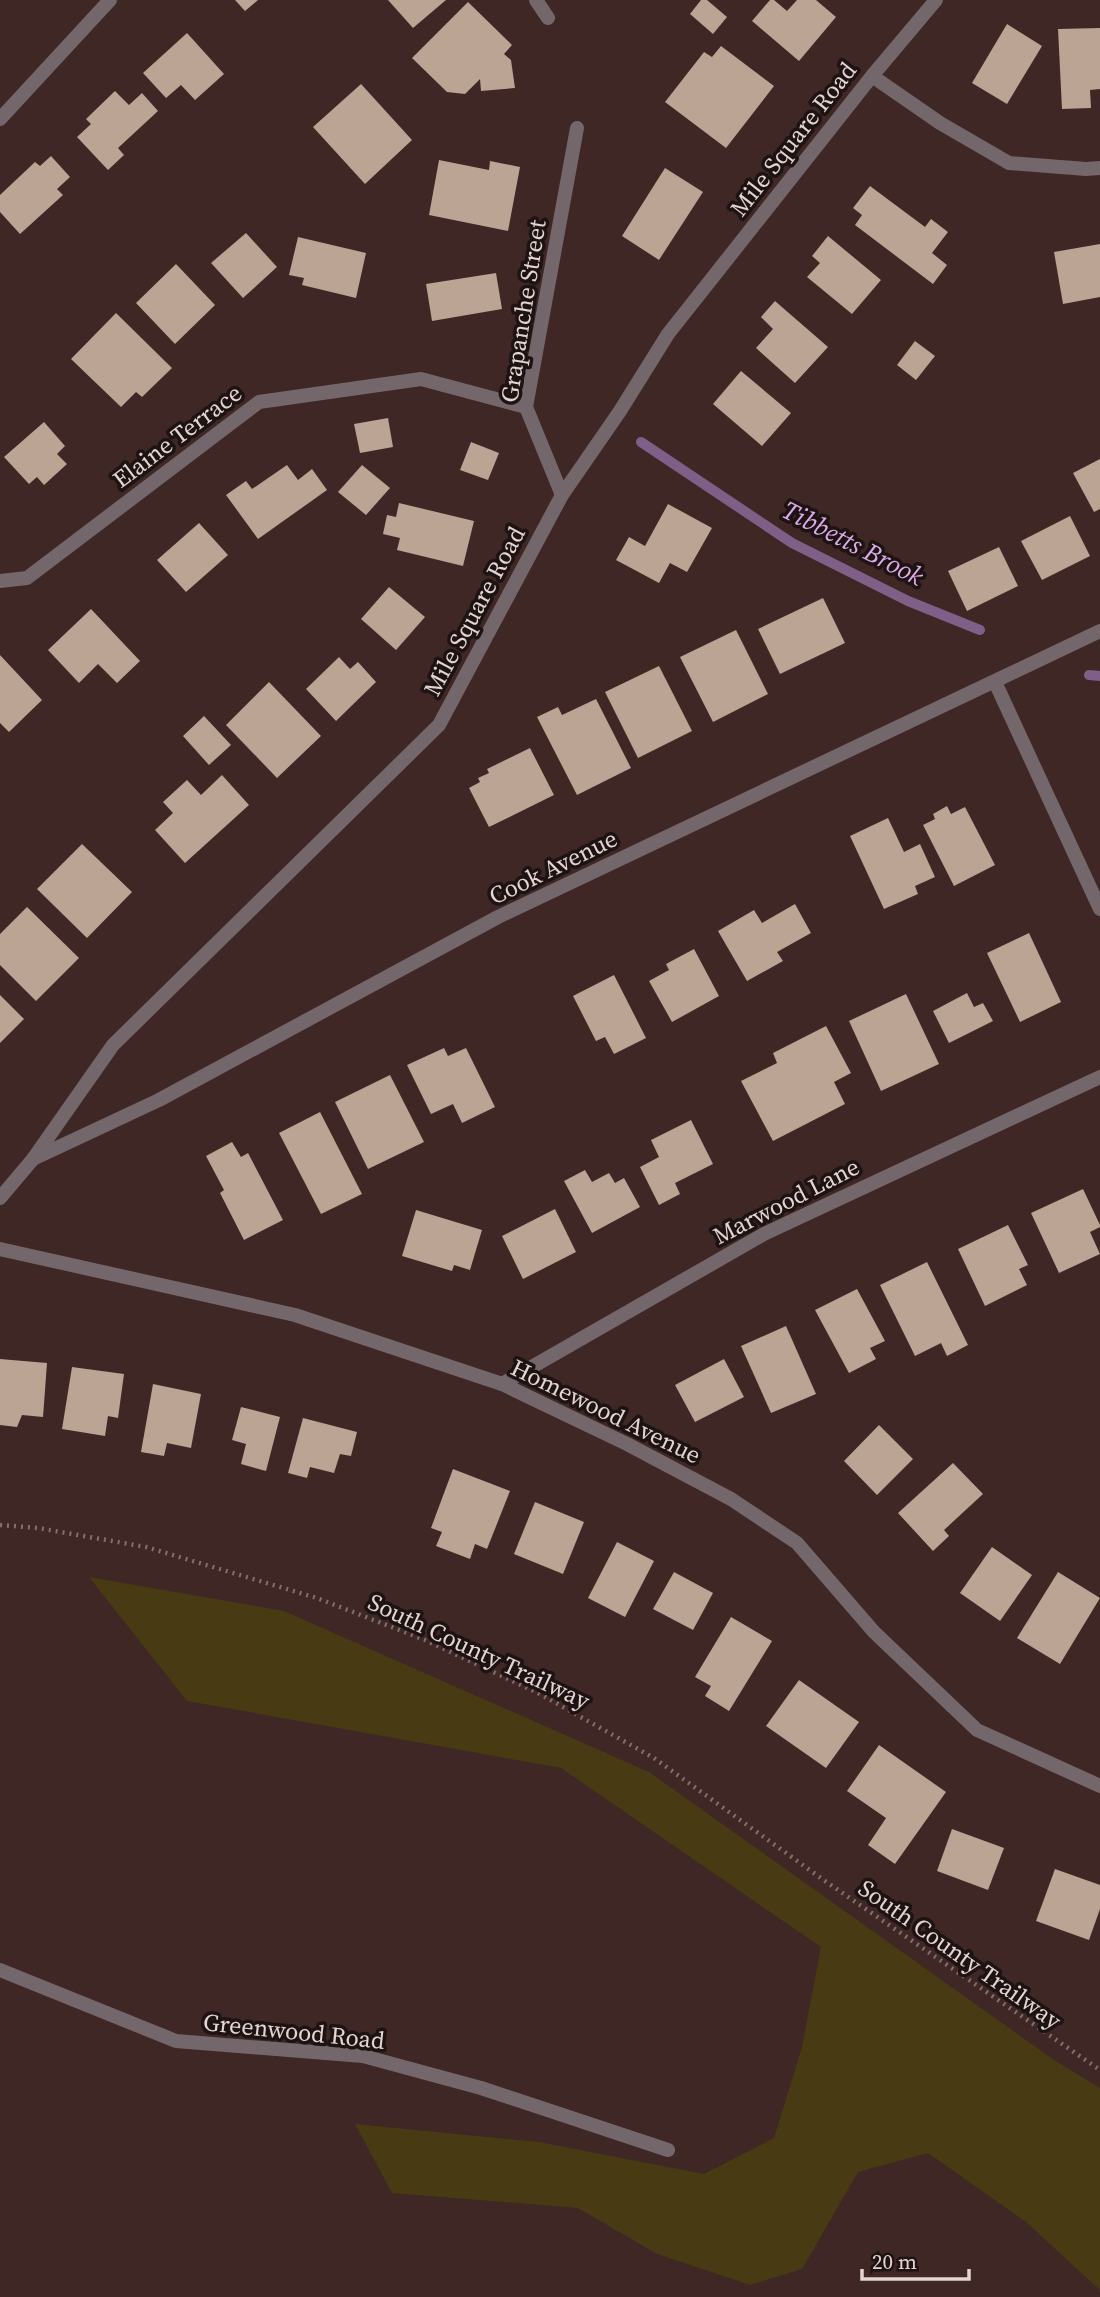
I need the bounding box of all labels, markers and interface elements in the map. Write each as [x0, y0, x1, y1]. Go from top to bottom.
street label: Mile Square Road [722, 55, 864, 223]
street label: Grapanche Street [492, 217, 554, 405]
street label: Elaine Terrace [106, 377, 248, 495]
water label: Tibbetts Brook [776, 492, 931, 594]
street label: Mile Square Road [415, 520, 533, 702]
street label: Cook Avenue [483, 822, 623, 912]
street label: Marwood Lane [707, 1150, 865, 1252]
street label: Homewood Avenue [506, 1351, 706, 1471]
street label: South County Trailway [363, 1585, 596, 1717]
street label: South County Trailway [852, 1871, 1069, 2037]
street label: Greenwood Road [202, 2005, 387, 2057]
scale bar [862, 2238, 969, 2282]
text: 20 m [872, 2247, 917, 2276]

